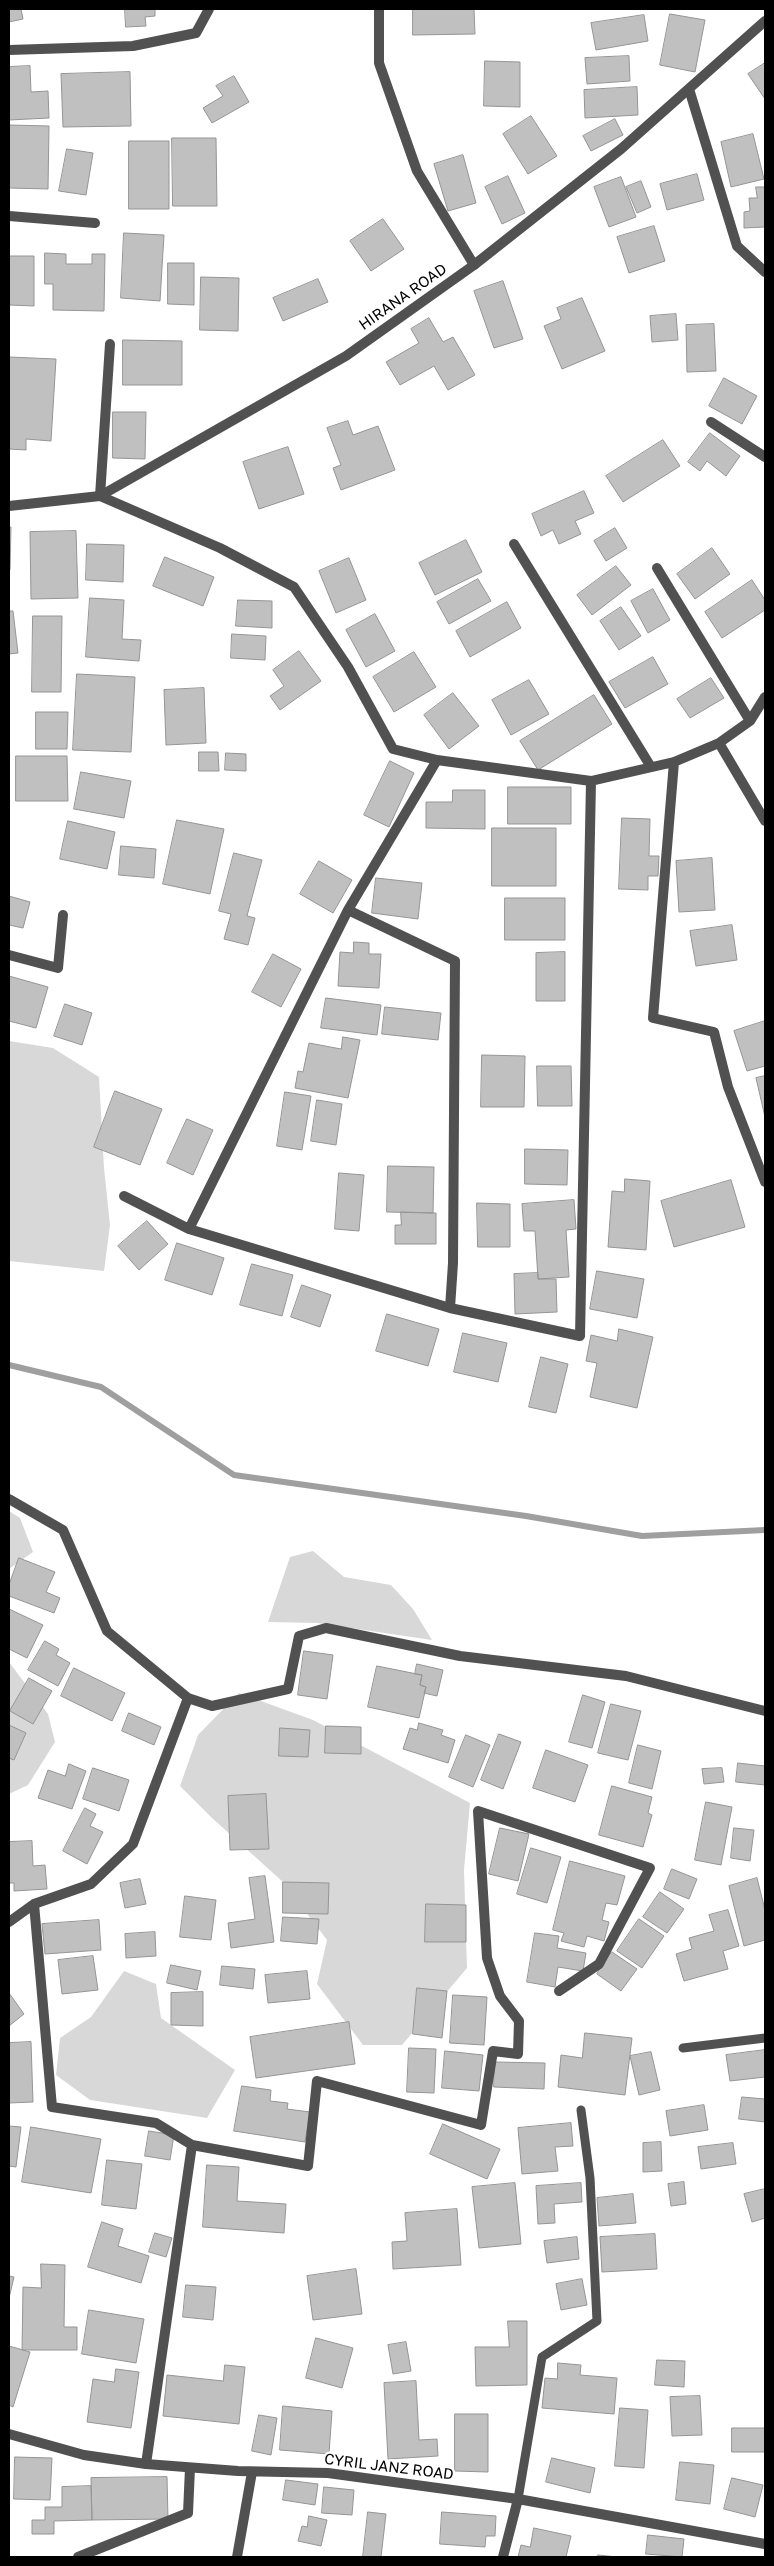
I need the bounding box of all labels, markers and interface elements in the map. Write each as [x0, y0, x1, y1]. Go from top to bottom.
street label: HIRANA ROAD [356, 260, 450, 334]
street label: CYRIL JANZ ROAD [323, 2450, 455, 2484]

